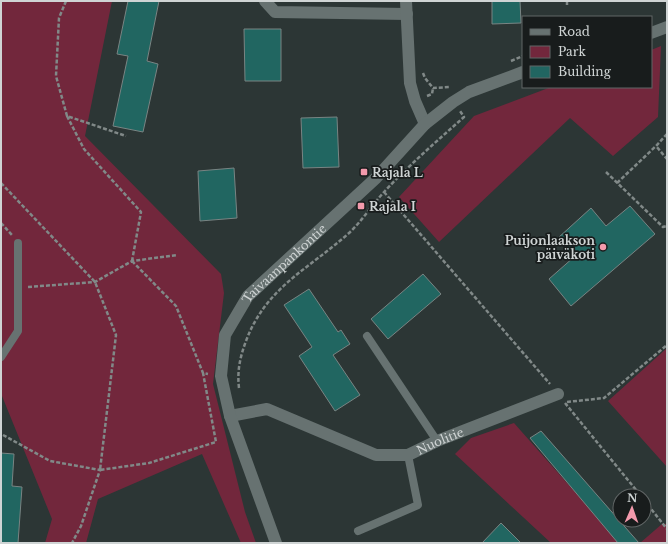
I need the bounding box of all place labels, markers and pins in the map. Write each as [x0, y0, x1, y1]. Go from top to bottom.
place label: Rajala L [372, 165, 423, 180]
marker: Rajala L [359, 167, 369, 177]
place label: Rajala I [369, 199, 416, 214]
marker: Rajala I [356, 201, 366, 211]
place label: Puijonlaakson päiväkoti [505, 233, 596, 262]
marker: Puijonlaakson päiväkoti [598, 242, 608, 252]

